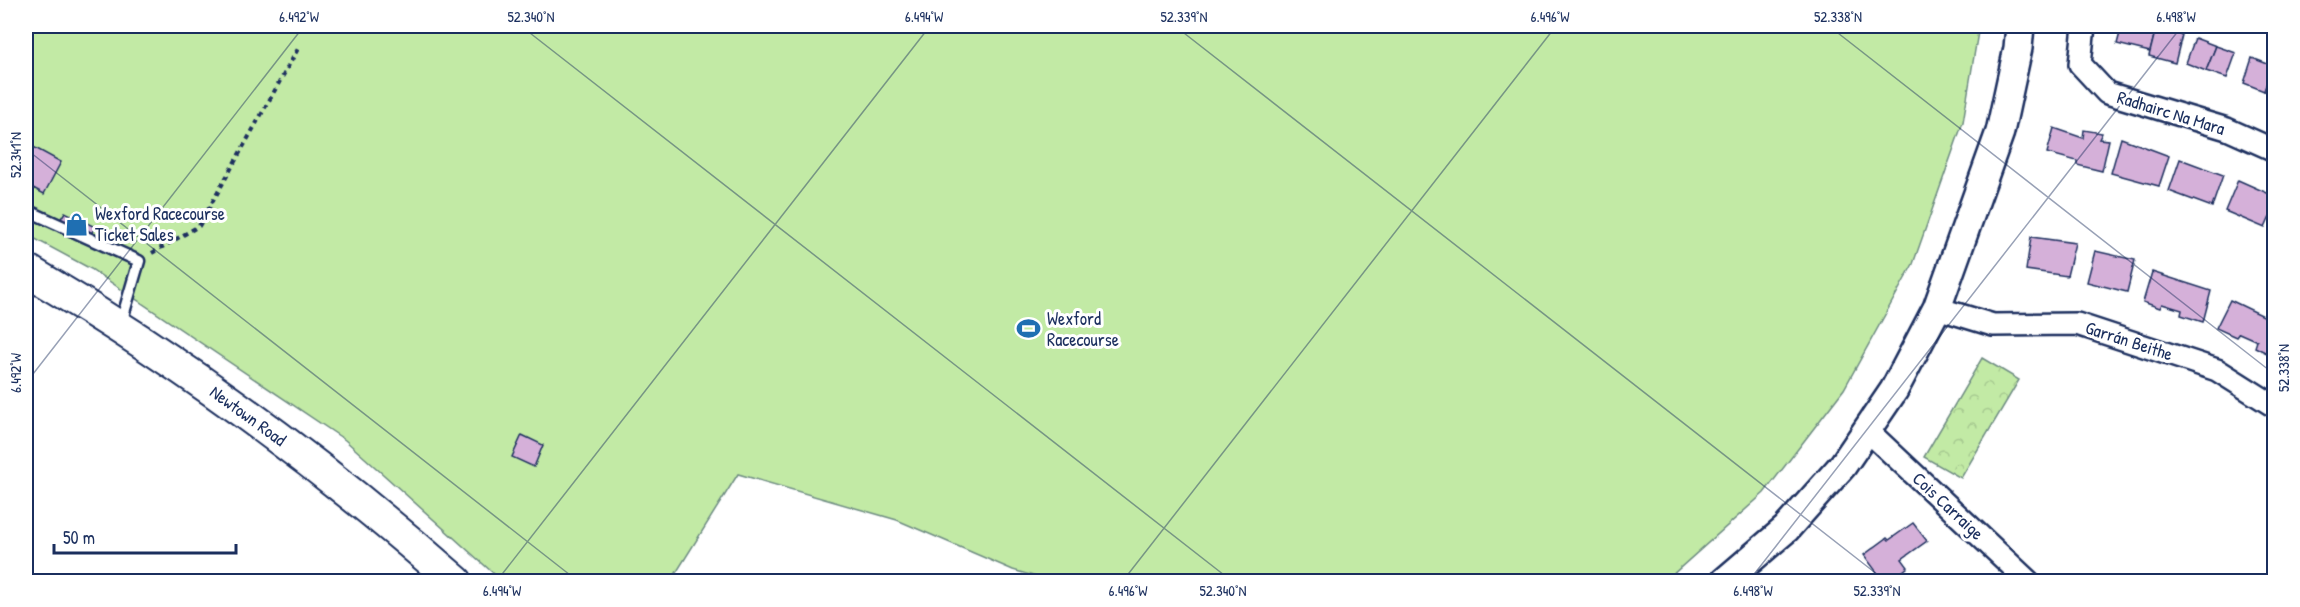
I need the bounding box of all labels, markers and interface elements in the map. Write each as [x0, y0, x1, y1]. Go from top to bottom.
text: 6.492°W [279, 6, 320, 27]
text: 52.340°N [507, 6, 555, 27]
text: 6.494°W [905, 6, 944, 27]
text: 52.339°N [1161, 6, 1208, 27]
text: 6.496°W [1530, 6, 1570, 27]
text: 52.338°N [1814, 6, 1862, 27]
text: 6.498°W [2156, 6, 2197, 27]
street label: Radhairc Na Mara [2114, 84, 2228, 141]
text: 52.341°N [5, 132, 26, 178]
place label: Wexford Racecourse Ticket Sales [95, 201, 225, 247]
shop icon: Wexford Racecourse Ticket Sales [64, 211, 90, 237]
place label: Wexford Racecourse [1047, 306, 1119, 352]
street label: Garrán Beithe [2082, 315, 2176, 366]
sports icon: Wexford Racecourse [1016, 316, 1042, 342]
text: 52.338°N [2273, 344, 2294, 392]
text: 6.492°W [5, 352, 26, 393]
street label: Newtown Road [205, 379, 291, 452]
street label: Cois Carraige [1907, 466, 1990, 545]
scale bar [54, 517, 236, 555]
text: 50 m [63, 525, 95, 550]
text: 6.494°W [483, 580, 522, 601]
text: 6.496°W [1108, 580, 1148, 601]
text: 52.340°N [1199, 580, 1247, 601]
text: 6.498°W [1733, 580, 1774, 601]
text: 52.339°N [1854, 580, 1901, 601]

